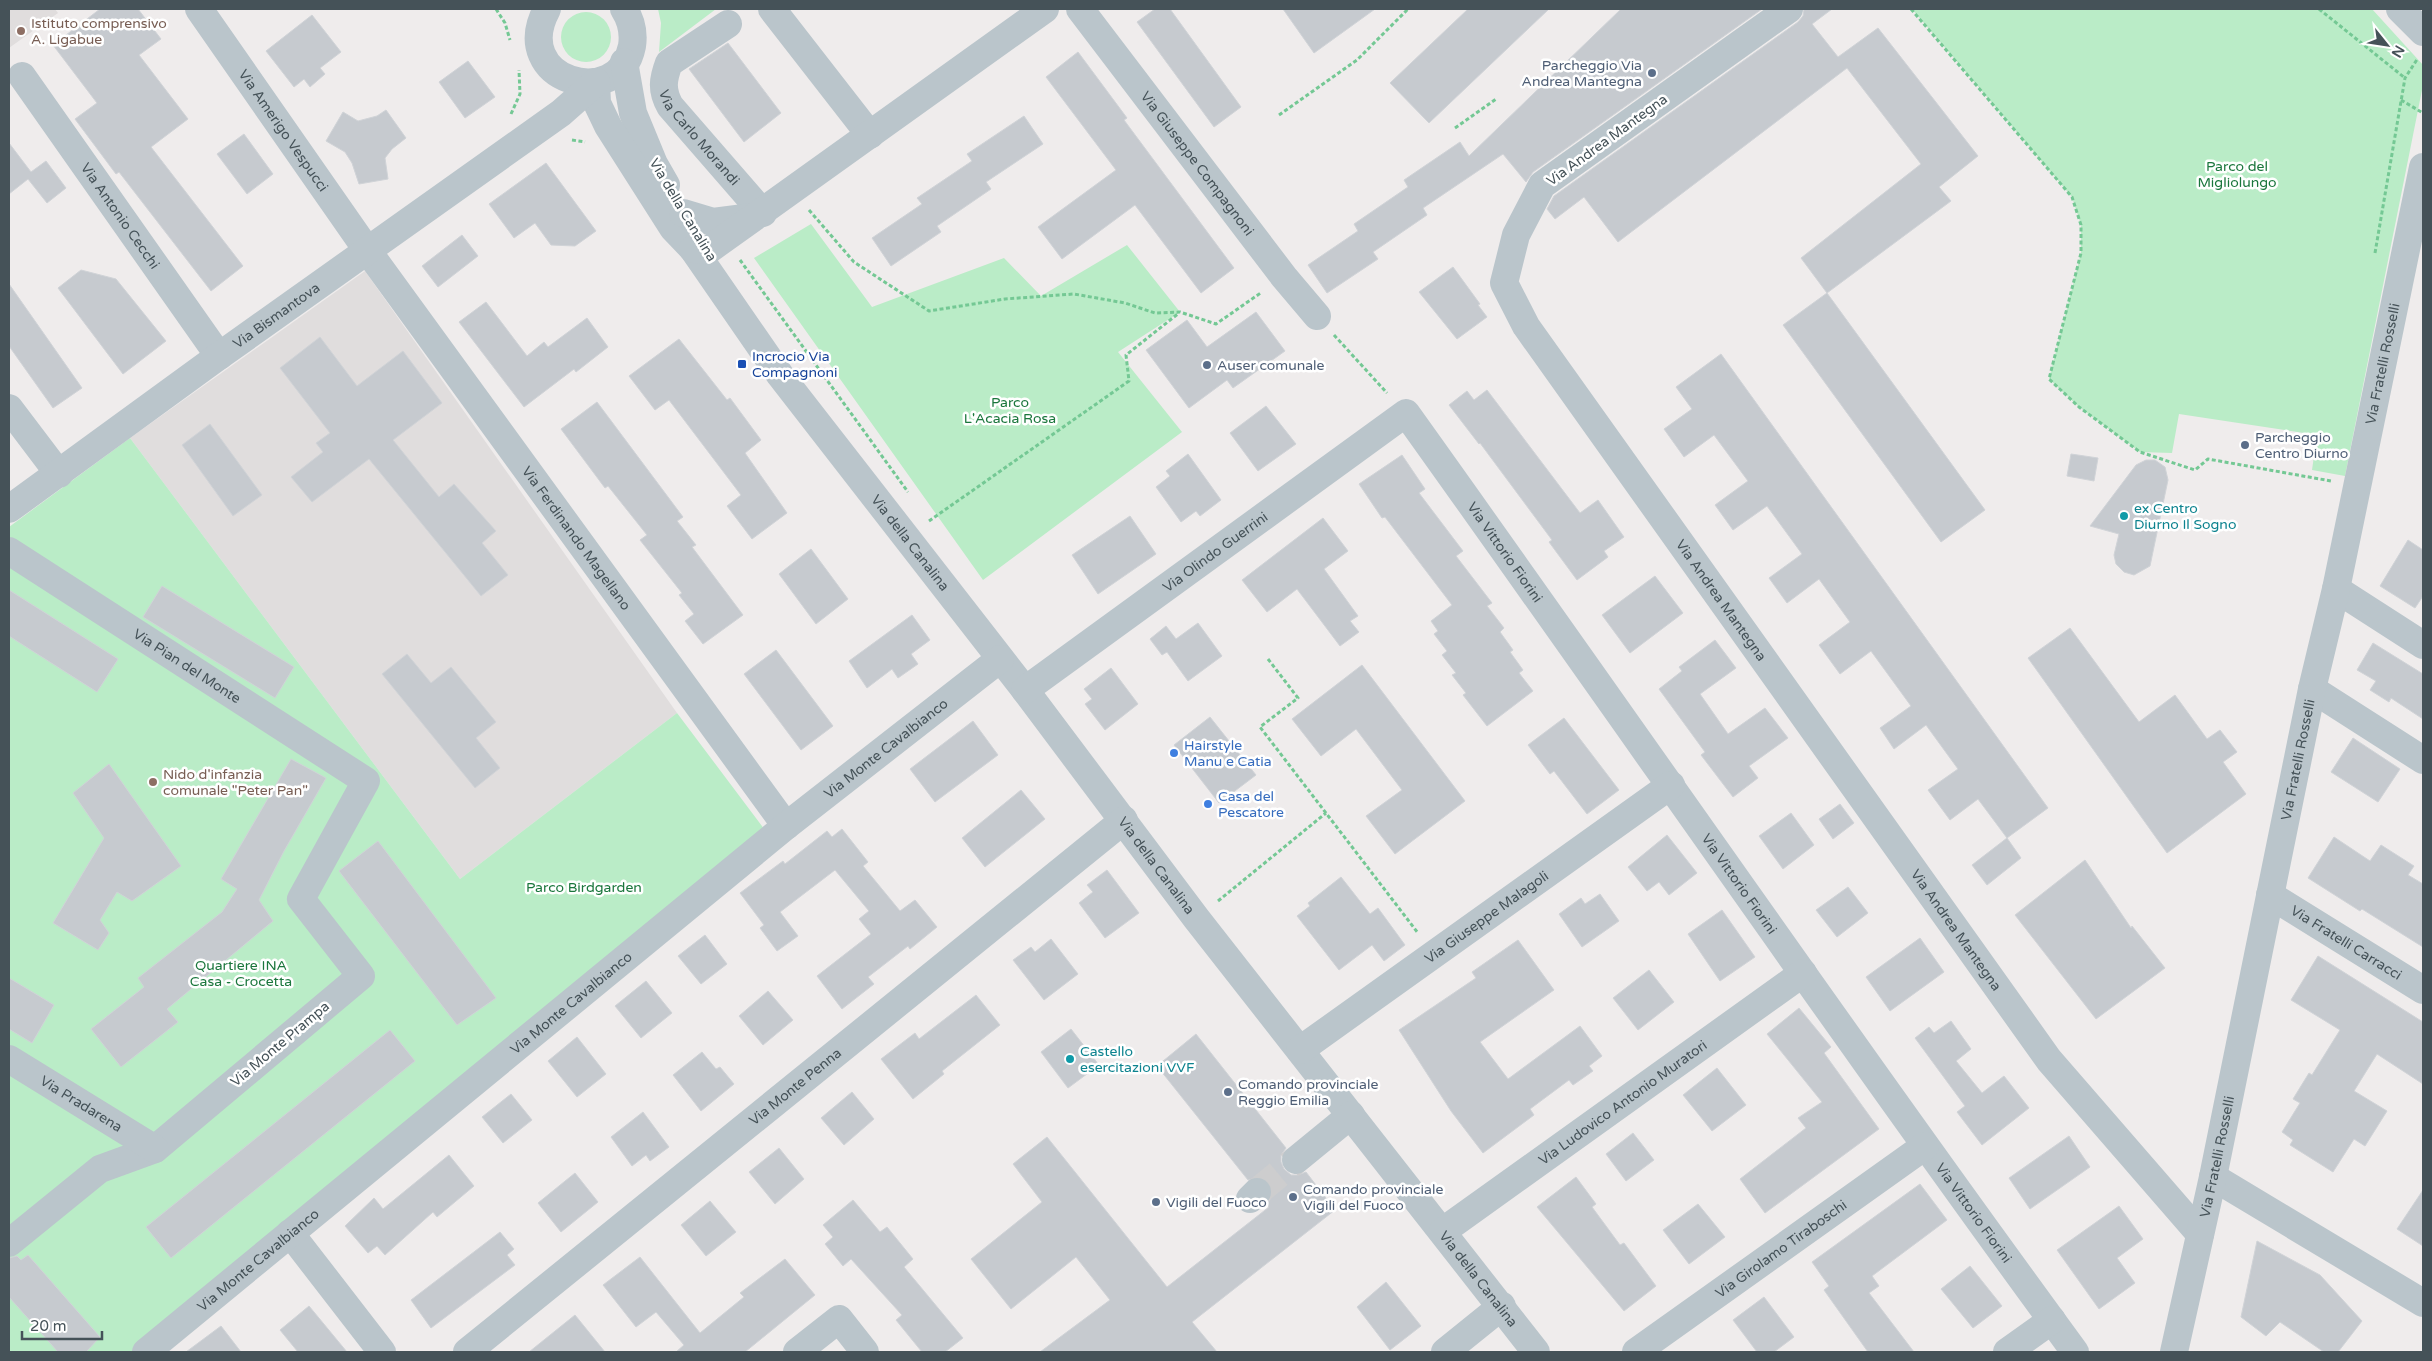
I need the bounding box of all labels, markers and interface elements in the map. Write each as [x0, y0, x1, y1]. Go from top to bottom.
place label: Istituto comprensivo A. Ligabue [31, 15, 167, 48]
north arrow [2362, 20, 2412, 70]
marker: Istituto comprensivo A. Ligabue [15, 25, 27, 37]
text: N [2388, 42, 2408, 60]
place label: Parcheggio Via Andrea Mantegna [1522, 57, 1642, 90]
street label: Via Amerigo Vespucci [235, 66, 332, 195]
marker: Parcheggio Via Andrea Mantegna [1646, 67, 1658, 79]
street label: Via Carlo Morandi [656, 88, 743, 189]
street label: Via Giuseppe Compagnoni [1137, 88, 1258, 239]
street label: Via Andrea Mantegna [1543, 90, 1671, 190]
street label: Via della Canalina [646, 155, 720, 265]
park label: Parco del Migliolungo [2197, 158, 2277, 191]
street label: Via Antonio Cecchi [77, 160, 163, 272]
street label: Via Bismantova [230, 279, 323, 352]
street label: Via Fratelli Rosselli [2362, 302, 2403, 426]
place label: Incrocio Via Compagnoni [752, 348, 837, 381]
place label: Auser comunale [1217, 357, 1325, 374]
marker: Incrocio Via Compagnoni [736, 358, 748, 370]
marker: Auser comunale [1201, 359, 1213, 371]
park label: Parco L'Acacia Rosa [964, 394, 1056, 427]
place label: Parcheggio Centro Diurno [2255, 429, 2348, 462]
marker: Parcheggio Centro Diurno [2239, 439, 2251, 451]
street label: Via Ferdinando Magellano [518, 463, 635, 613]
street label: Via della Canalina [868, 491, 953, 594]
street label: Via Vittorio Fiorini [1464, 499, 1547, 606]
place label: ex Centro Diurno Il Sogno [2134, 500, 2236, 533]
street label: Via Olindo Guerrini [1159, 508, 1271, 596]
marker: ex Centro Diurno Il Sogno [2118, 510, 2130, 522]
street label: Via Andrea Mantegna [1672, 536, 1770, 664]
street label: Via Pian del Monte [130, 625, 244, 707]
street label: Via Monte Cavalbianco [820, 695, 951, 802]
street label: Via Fratelli Rosselli [2277, 698, 2318, 822]
place label: Hairstyle Manu e Catia [1184, 737, 1272, 770]
marker: Hairstyle Manu e Catia [1168, 747, 1180, 759]
place label: Nido d'infanzia comunale "Peter Pan" [163, 766, 308, 799]
marker: Nido d'infanzia comunale "Peter Pan" [147, 776, 159, 788]
place label: Casa del Pescatore [1218, 788, 1284, 821]
marker: Casa del Pescatore [1202, 798, 1214, 810]
street label: Via della Canalina [1115, 813, 1199, 918]
street label: Via Vittorio Fiorini [1698, 830, 1781, 937]
street label: Via Andrea Mantegna [1907, 866, 2005, 994]
street label: Via Giuseppe Malagoli [1421, 867, 1552, 967]
park label: Parco Birdgarden [526, 879, 642, 896]
street label: Via Fratelli Carracci [2288, 902, 2405, 983]
street label: Via Monte Cavalbianco [507, 948, 635, 1058]
park label: Quartiere INA Casa - Crocetta [190, 957, 292, 990]
street label: Via Monte Prampa [227, 998, 333, 1090]
street label: Via Ludovico Antonio Muratori [1535, 1036, 1710, 1168]
place label: Castello esercitazioni VVF [1080, 1043, 1195, 1076]
street label: Via Monte Penna [745, 1044, 845, 1129]
marker: Castello esercitazioni VVF [1064, 1053, 1076, 1065]
street label: Via Pradarena [37, 1072, 126, 1135]
place label: Comando provinciale Reggio Emilia [1238, 1076, 1378, 1109]
marker: Comando provinciale Reggio Emilia [1222, 1086, 1234, 1098]
street label: Via Fratelli Rosselli [2196, 1094, 2238, 1219]
street label: Via Vittorio Fiorini [1932, 1160, 2016, 1266]
place label: Comando provinciale Vigili del Fuoco [1303, 1181, 1443, 1214]
marker: Comando provinciale Vigili del Fuoco [1287, 1191, 1299, 1203]
place label: Vigili del Fuoco [1166, 1194, 1267, 1211]
marker: Vigili del Fuoco [1150, 1196, 1162, 1208]
street label: Via Girolamo Tiraboschi [1712, 1196, 1850, 1301]
street label: Via Monte Cavalbianco [194, 1205, 322, 1315]
street label: Via della Canalina [1436, 1227, 1522, 1330]
scale bar [22, 1308, 102, 1340]
text: 20 m [30, 1317, 67, 1335]

